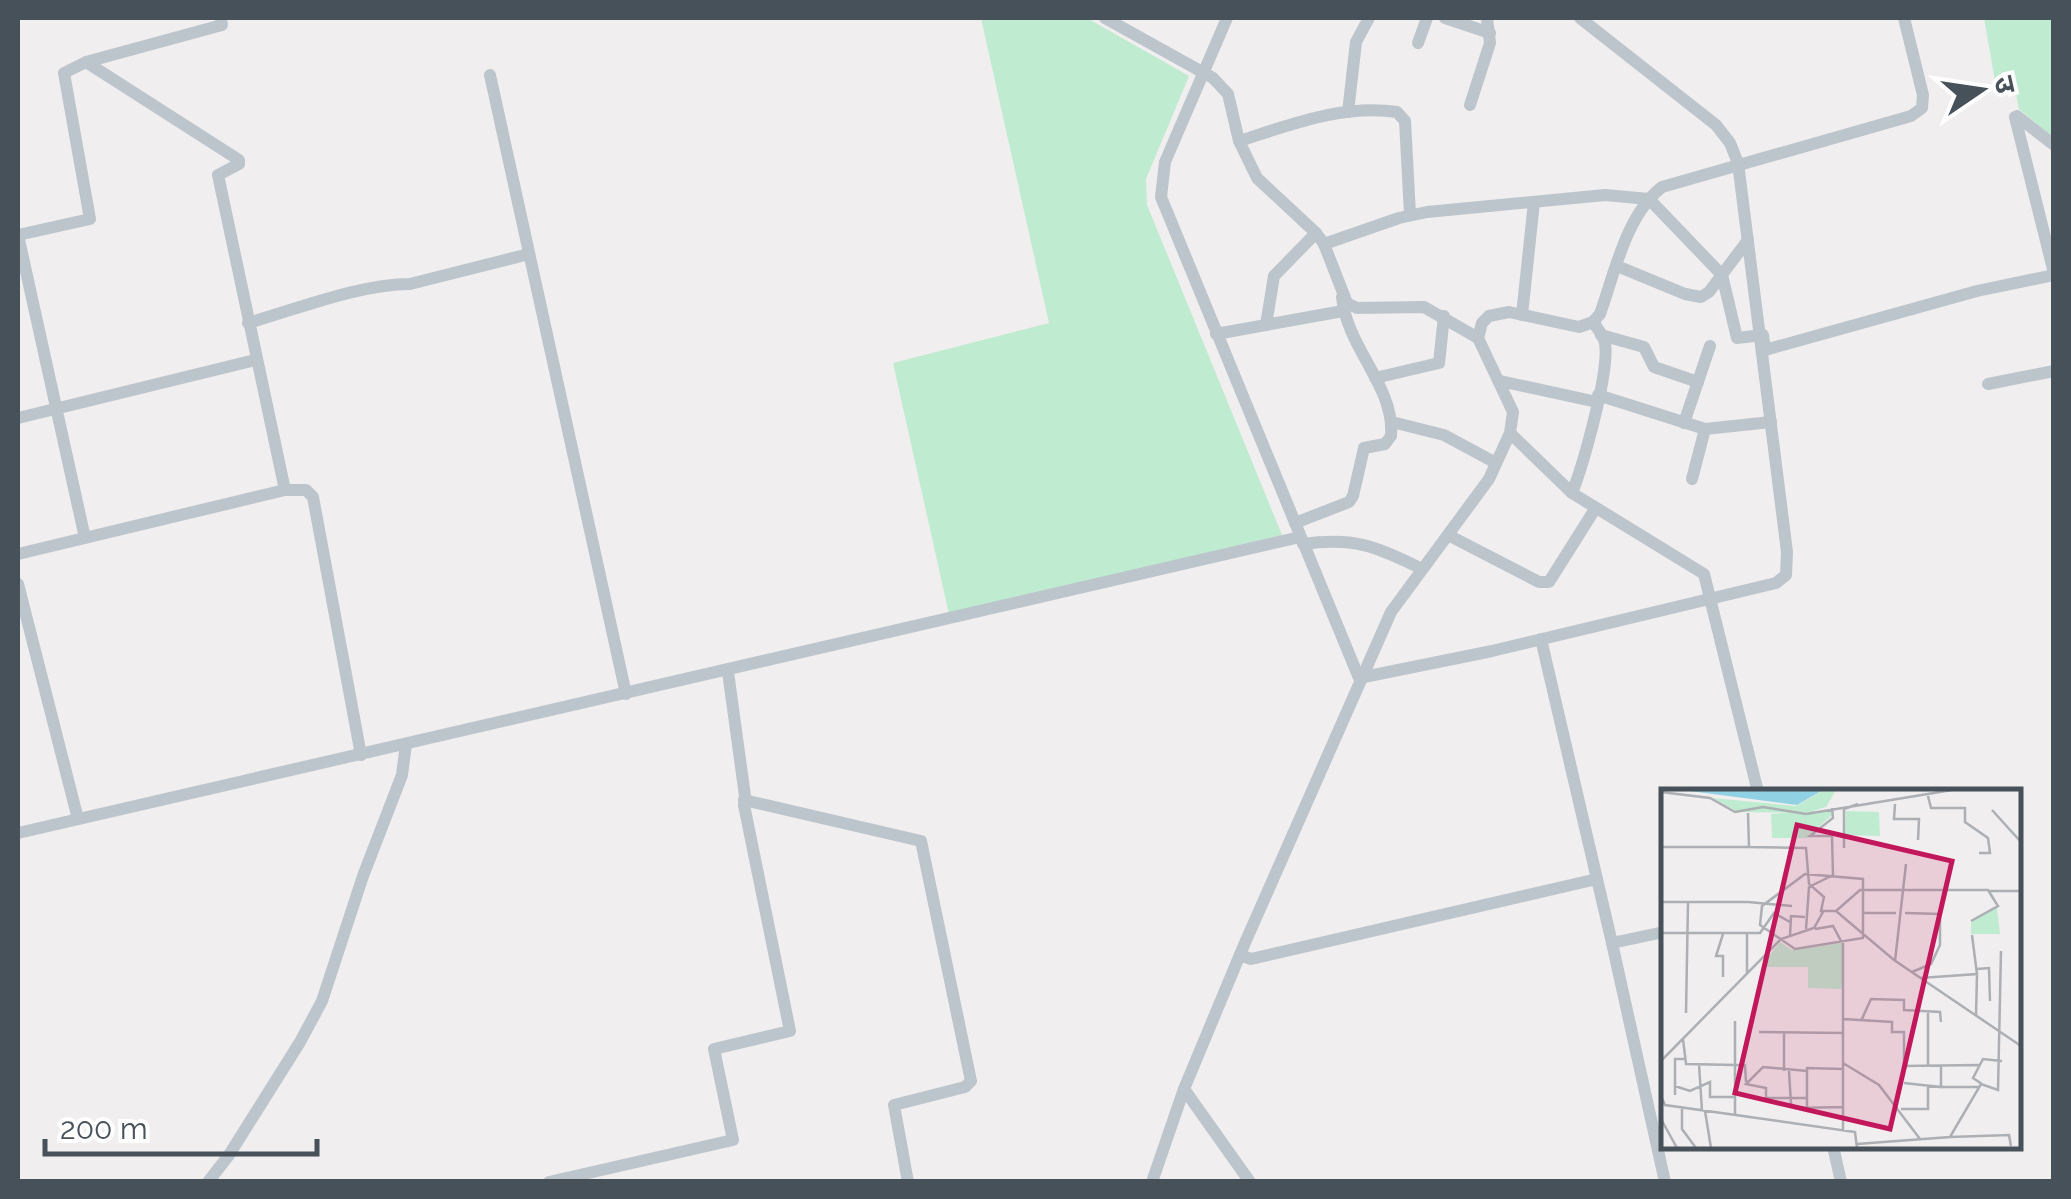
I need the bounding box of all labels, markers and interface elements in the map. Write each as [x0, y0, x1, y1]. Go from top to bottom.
north arrow [1931, 40, 2031, 140]
text: उ [1987, 73, 2023, 97]
inset map [1661, 789, 2021, 1149]
scale bar [45, 1094, 318, 1156]
text: 200 m [60, 1111, 148, 1146]

